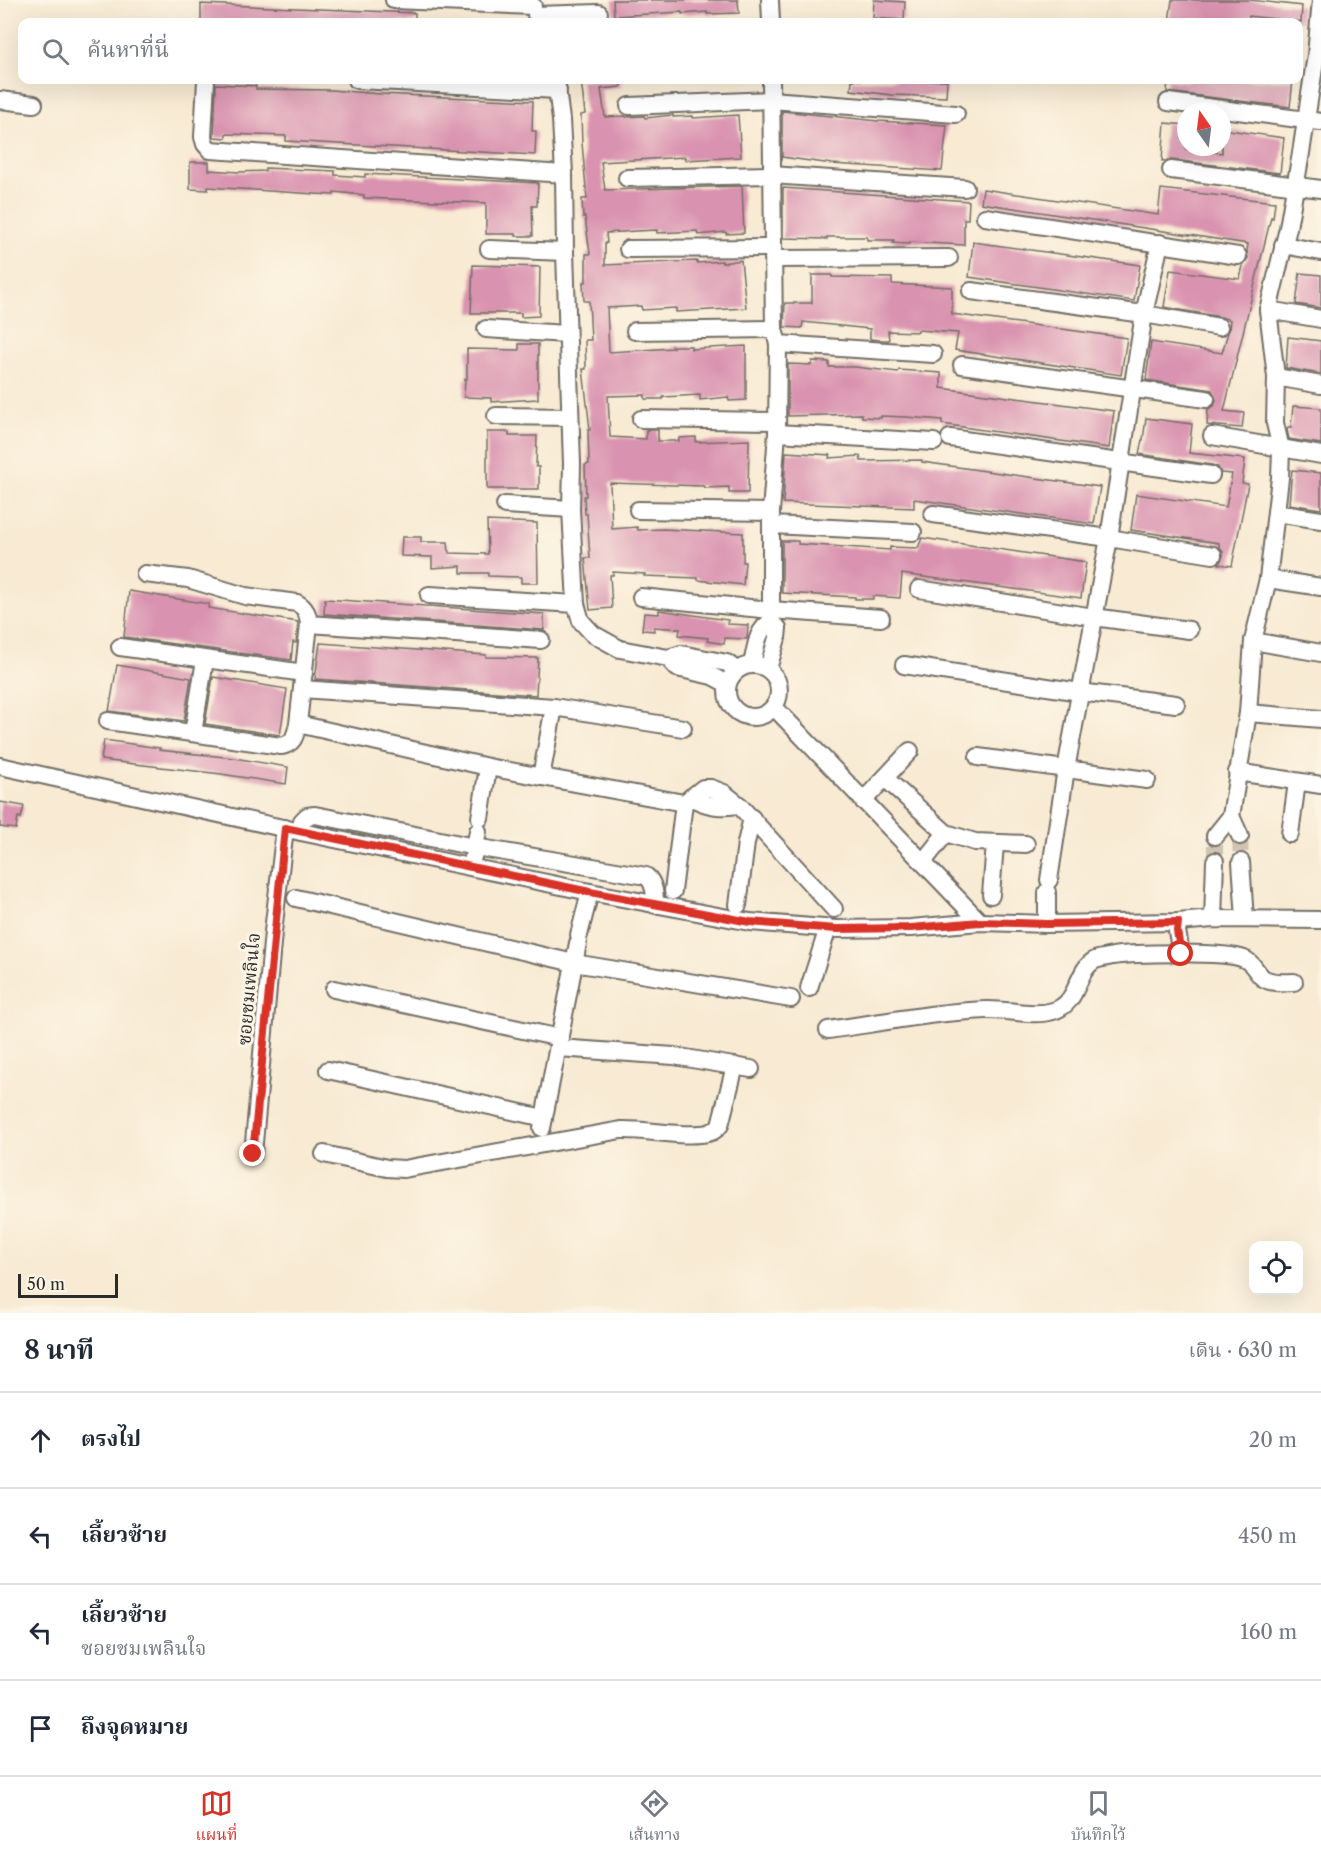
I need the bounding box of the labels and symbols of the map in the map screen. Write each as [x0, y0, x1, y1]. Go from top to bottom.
north arrow [1177, 102, 1231, 156]
street label: ซอยชมเพลินใจ [232, 932, 265, 1046]
route start [1167, 940, 1193, 966]
route end [239, 1140, 265, 1166]
scale bar [18, 1271, 118, 1298]

